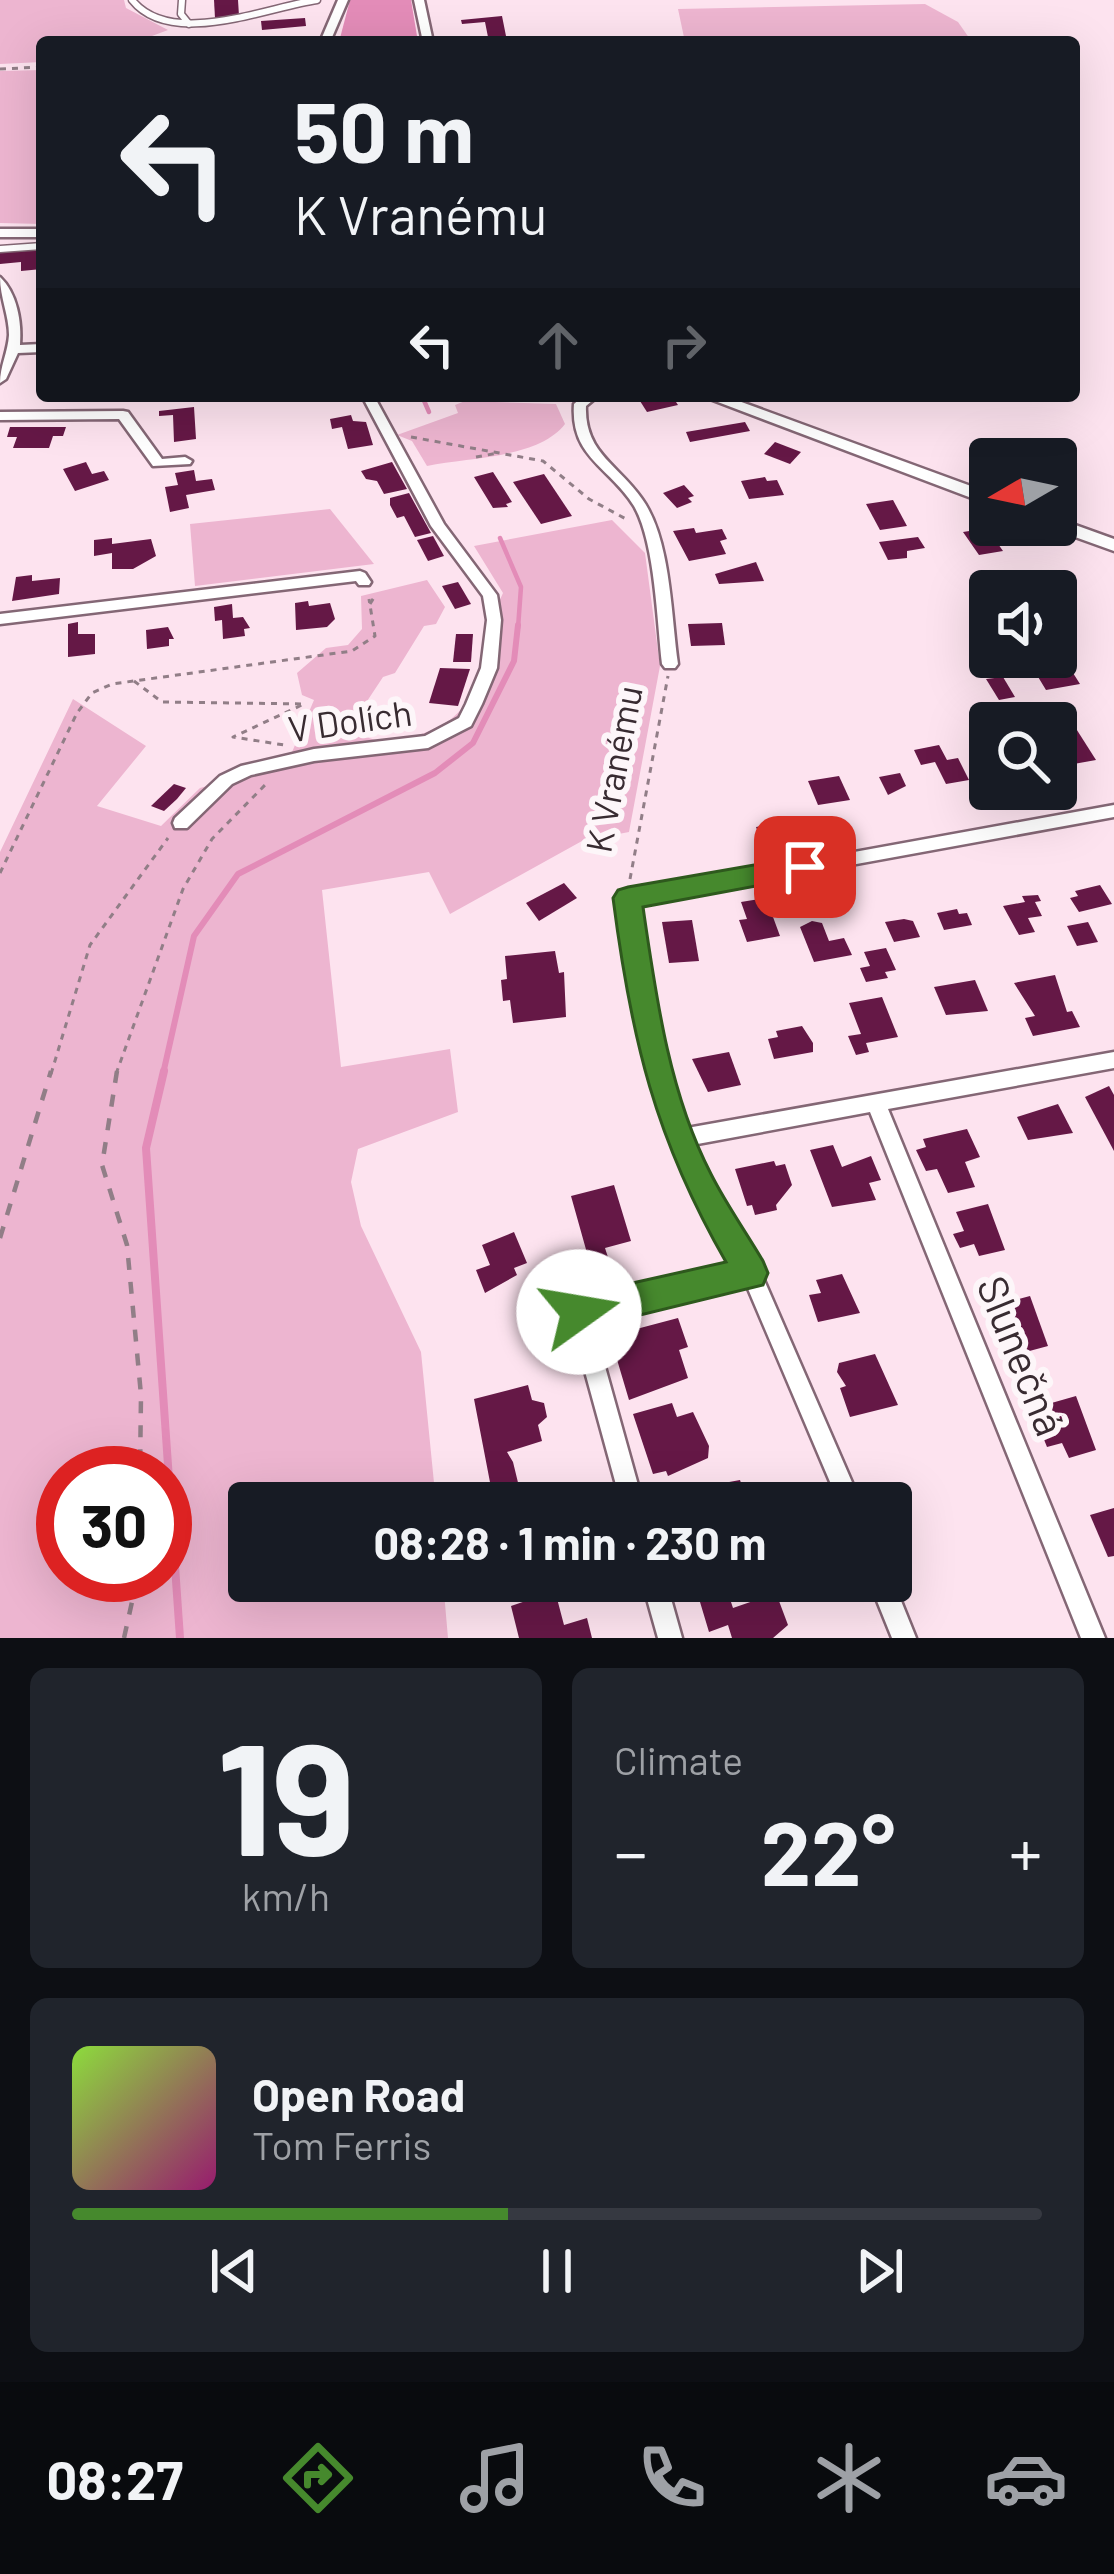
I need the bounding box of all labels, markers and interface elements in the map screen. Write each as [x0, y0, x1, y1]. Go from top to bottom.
text: 50 m [294, 79, 474, 180]
icon: left [96, 84, 252, 240]
text: K Vranému [294, 181, 547, 246]
icon: left [399, 312, 465, 378]
icon: ahead [525, 312, 591, 378]
icon: right [651, 312, 717, 378]
north arrow [969, 438, 1077, 546]
map controls [969, 438, 1077, 810]
button: sound [969, 570, 1077, 678]
street label: K Vranému [575, 682, 650, 856]
street label: V Dolích [285, 690, 414, 749]
button: search [969, 702, 1077, 810]
pin [754, 816, 856, 918]
icon: arrive [772, 834, 838, 900]
position arrow [516, 1249, 642, 1375]
street label: Slunečná [968, 1268, 1077, 1442]
speed limit sign: 30 [36, 1446, 192, 1602]
text: 08:28 · 1 min · 230 m [374, 1515, 766, 1569]
text: 19 [217, 1700, 355, 1887]
text: Climate [614, 1736, 743, 1783]
text: 22° [761, 1796, 895, 1904]
text: − [614, 1811, 647, 1890]
text: + [1009, 1811, 1042, 1890]
text: km/h [242, 1872, 330, 1919]
text: Open Road [252, 2067, 465, 2121]
text: Tom Ferris [252, 2121, 431, 2168]
icon: previous [201, 2238, 267, 2304]
icon: pause [524, 2238, 590, 2304]
icon: next [847, 2238, 913, 2304]
icon: directions [276, 2436, 360, 2520]
icon: music [453, 2436, 537, 2520]
icon: phone [630, 2436, 714, 2520]
icon: climate [807, 2436, 891, 2520]
icon: car [984, 2436, 1068, 2520]
text: 08:27 [46, 2446, 183, 2511]

